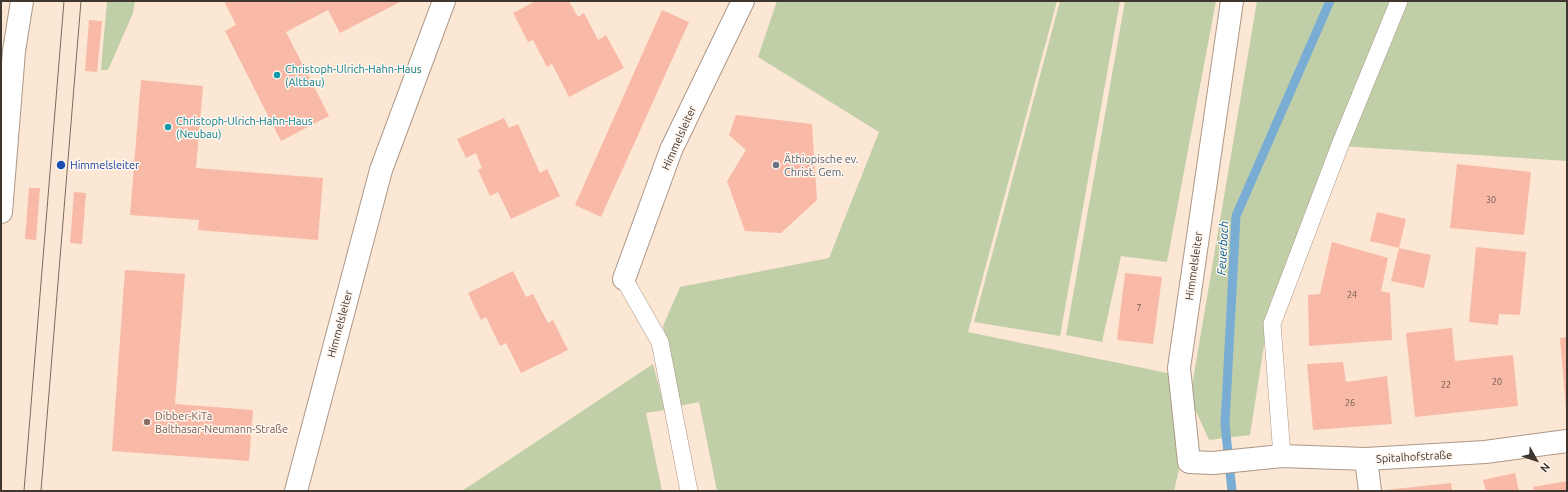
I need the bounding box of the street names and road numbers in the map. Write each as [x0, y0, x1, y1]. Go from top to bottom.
street label: Himmelsleiter [659, 104, 699, 172]
street label: Himmelsleiter [1183, 231, 1205, 301]
street label: Himmelsleiter [325, 289, 355, 359]
street label: Spitalhofstraße [1376, 448, 1452, 466]

